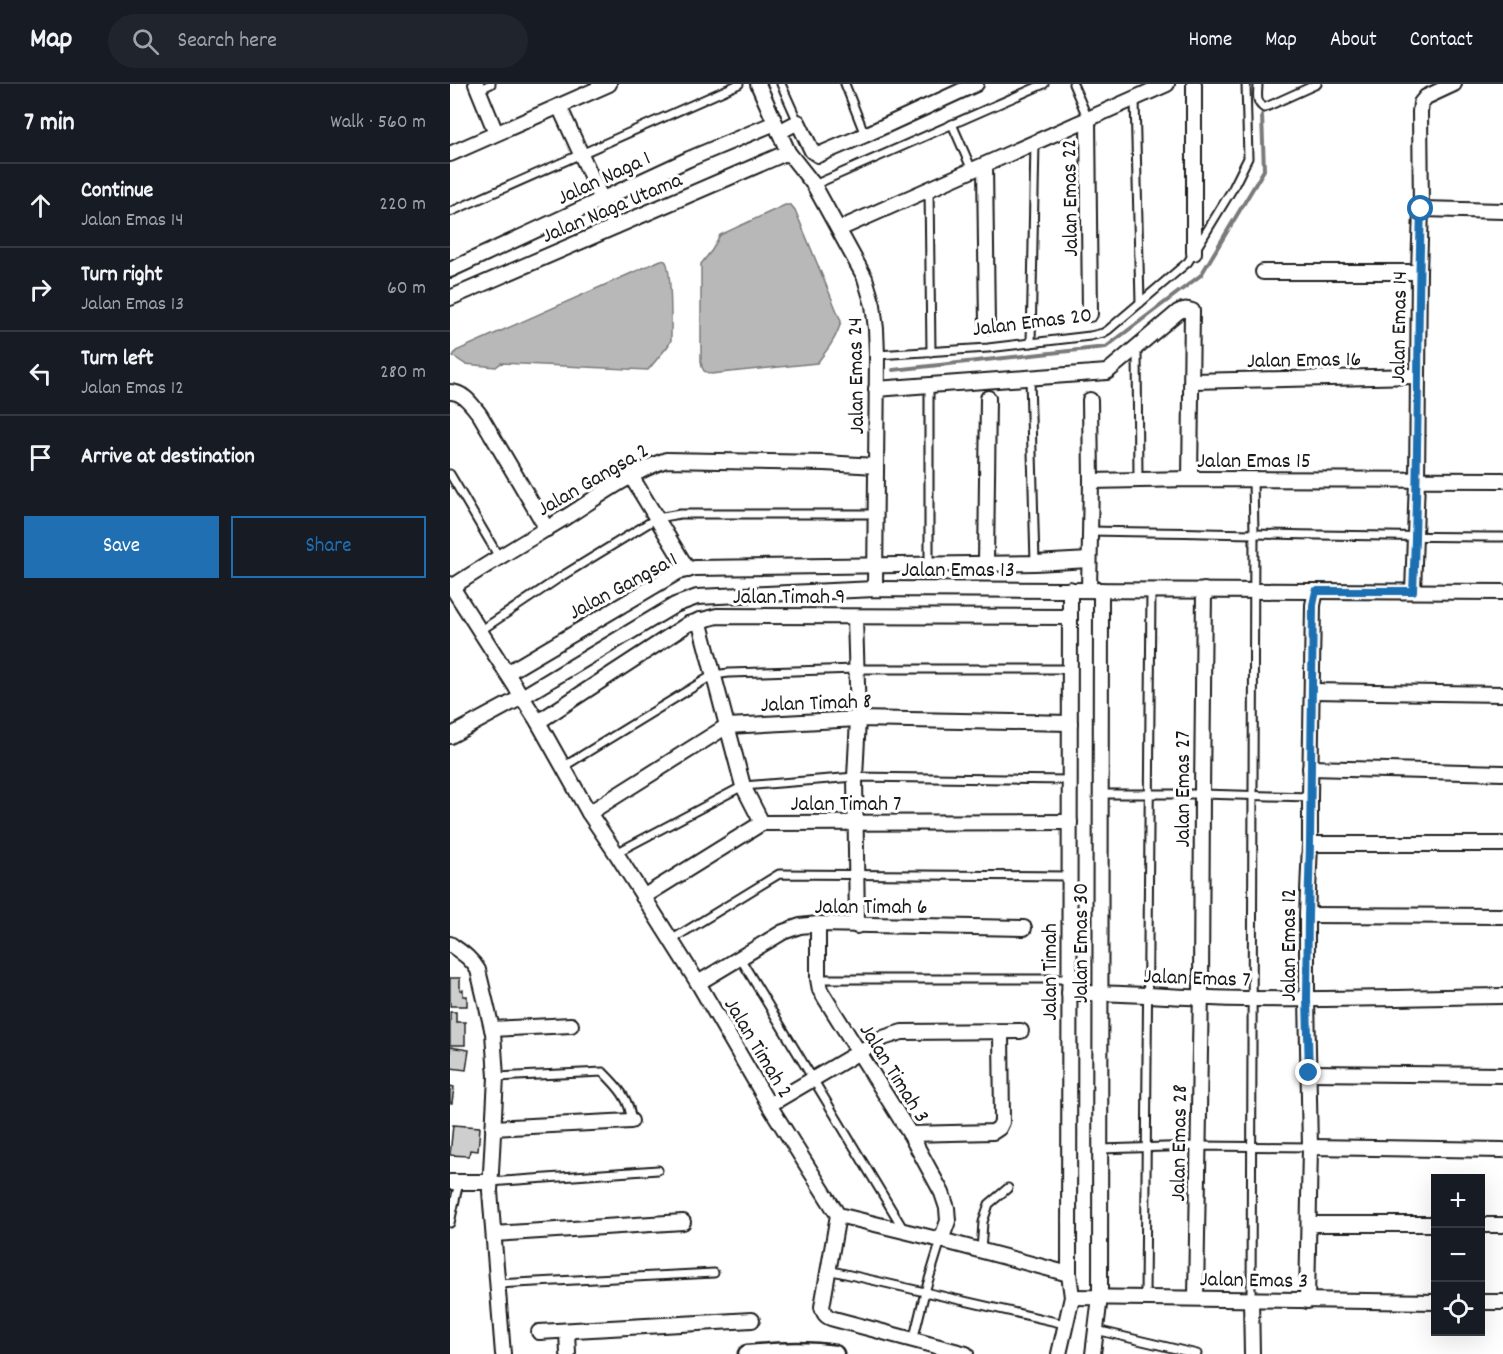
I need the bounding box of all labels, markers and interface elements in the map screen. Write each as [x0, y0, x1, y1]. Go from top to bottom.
search box [108, 14, 528, 68]
text: Map [30, 21, 72, 61]
icon: search [129, 25, 162, 58]
text: Search here [177, 26, 277, 57]
text: Home [1188, 26, 1232, 56]
text: Map [1265, 26, 1297, 56]
text: About [1330, 26, 1377, 56]
text: Contact [1410, 26, 1473, 56]
text: 7 min [24, 105, 75, 142]
text: Walk · 560 m [330, 109, 426, 137]
street label: Jalan Emas 22 [1055, 139, 1088, 257]
street label: Jalan Naga 1 [553, 144, 656, 214]
street label: Jalan Naga Utama [537, 165, 688, 253]
text: Continue [81, 176, 153, 207]
icon: ahead [24, 189, 57, 222]
text: 220 m [379, 191, 426, 219]
route start [1407, 195, 1433, 221]
text: Jalan Emas 14 [81, 207, 184, 235]
text: Turn right [81, 260, 163, 291]
street label: Jalan Emas 14 [1384, 270, 1417, 384]
icon: right [24, 273, 57, 306]
text: 60 m [387, 275, 426, 303]
text: Jalan Emas 13 [81, 291, 184, 319]
street label: Jalan Emas 20 [971, 301, 1094, 346]
street label: Jalan Emas 24 [841, 317, 874, 435]
text: Turn left [81, 344, 153, 375]
street label: Jalan Emas 16 [1247, 345, 1362, 378]
icon: left [24, 357, 57, 390]
text: 280 m [380, 359, 426, 387]
text: Jalan Emas 12 [81, 375, 184, 403]
street label: Jalan Gangsa 2 [532, 436, 655, 526]
icon: arrive [24, 441, 57, 474]
text: Arrive at destination [81, 442, 255, 473]
street label: Jalan Emas 15 [1197, 447, 1311, 478]
button: Save [24, 516, 219, 578]
button: Share [231, 516, 426, 578]
street label: Jalan Gangsa 1 [563, 545, 684, 629]
street label: Jalan Emas 13 [901, 556, 1015, 587]
street label: Jalan Timah 9 [733, 583, 845, 614]
street label: Jalan Timah 8 [760, 687, 872, 722]
street label: Jalan Emas 27 [1169, 731, 1200, 847]
street label: Jalan Timah 7 [791, 790, 901, 821]
street label: Jalan Emas 30 [1067, 883, 1098, 1003]
street label: Jalan Emas 12 [1275, 888, 1306, 1002]
street label: Jalan Timah 6 [814, 893, 928, 924]
street label: Jalan Timah [1036, 923, 1067, 1021]
street label: Jalan Emas 7 [1143, 962, 1251, 997]
street label: Jalan Timah 2 [715, 993, 799, 1105]
street label: Jalan Timah 3 [850, 1018, 936, 1130]
route end [1295, 1059, 1321, 1085]
street label: Jalan Emas 28 [1164, 1084, 1197, 1202]
map controls [1431, 1174, 1485, 1336]
button: + [1431, 1174, 1485, 1228]
button: − [1431, 1228, 1485, 1282]
street label: Jalan Emas 3 [1199, 1265, 1308, 1298]
button: locate [1431, 1282, 1485, 1336]

